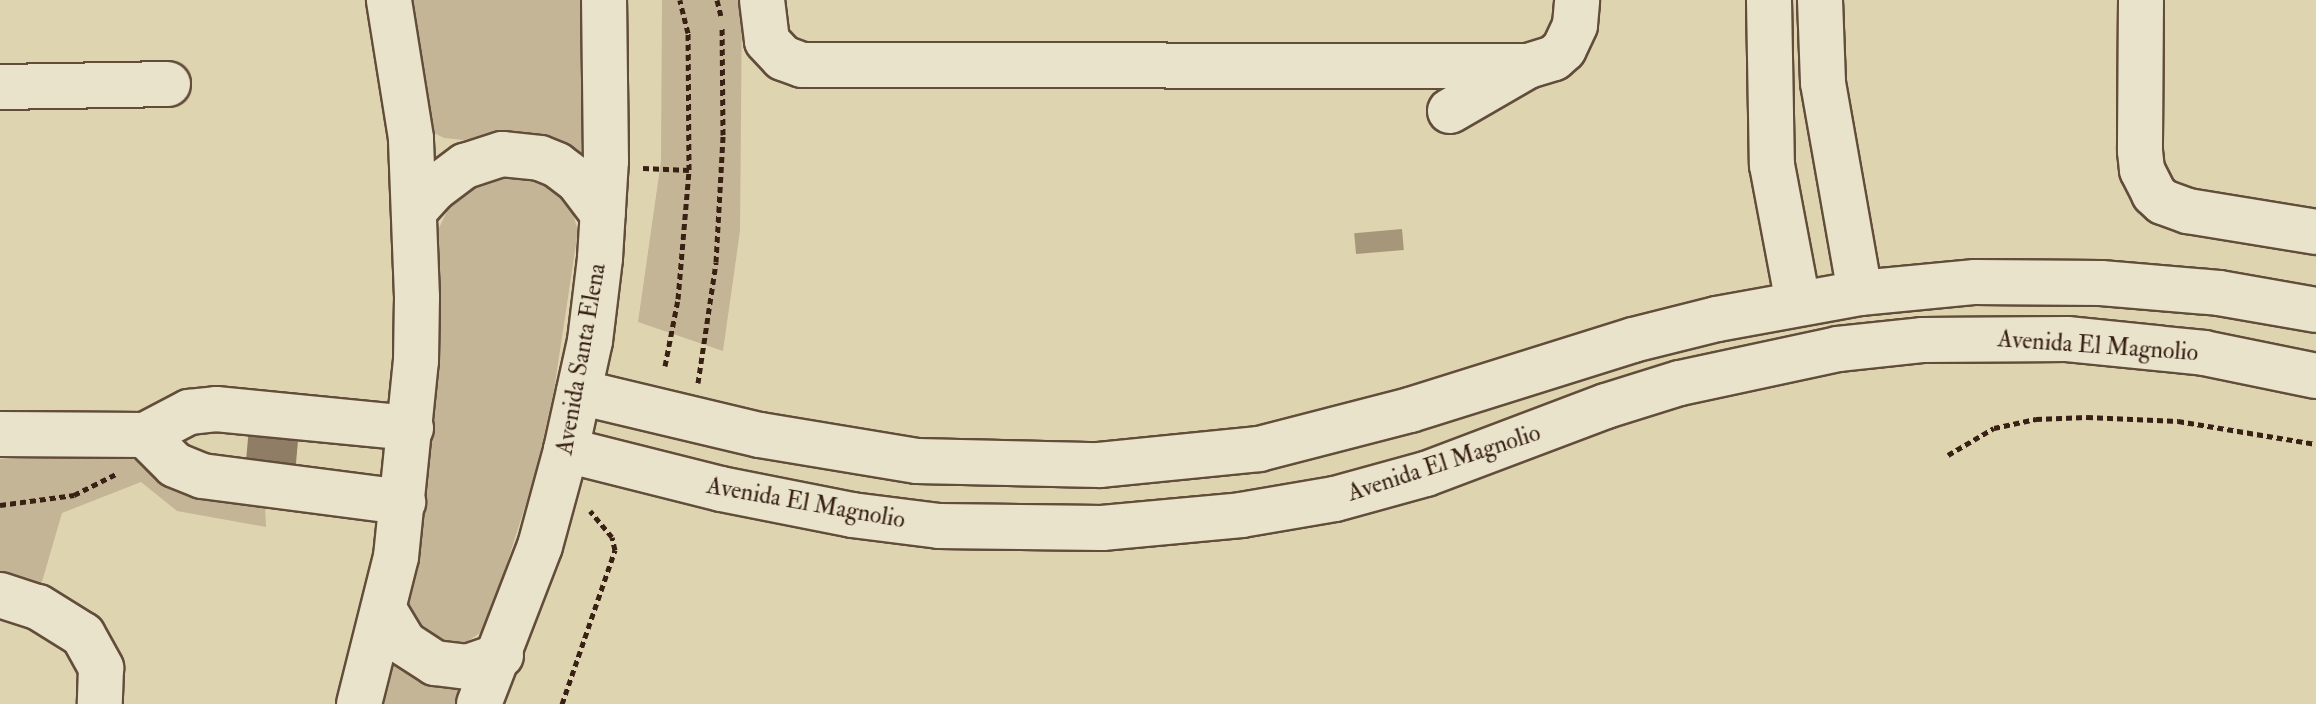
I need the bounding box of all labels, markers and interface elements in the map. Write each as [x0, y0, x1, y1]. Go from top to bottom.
street label: Avenida Santa Elena [550, 261, 612, 457]
street label: Avenida El Magnolio [1997, 325, 2199, 367]
street label: Avenida El Magnolio [1344, 418, 1544, 508]
street label: Avenida El Magnolio [704, 471, 908, 535]

